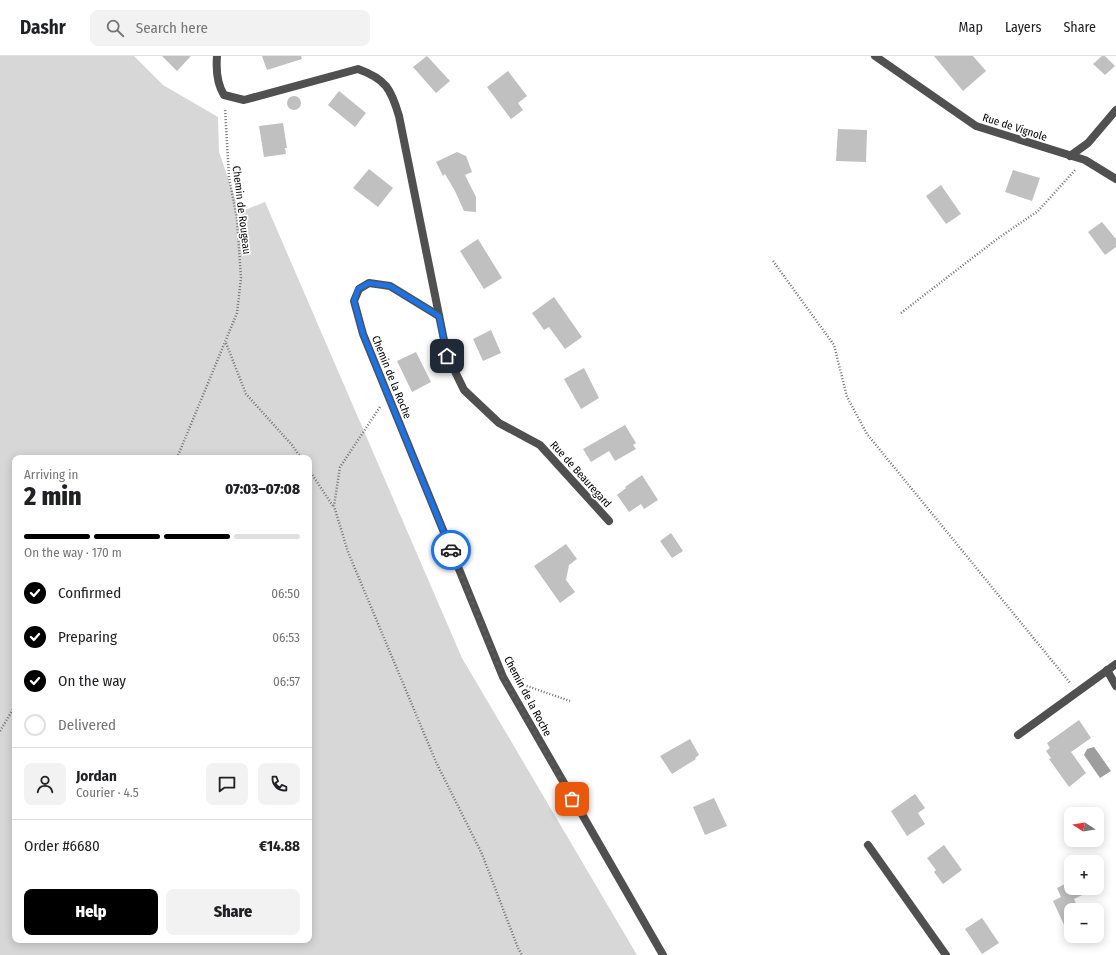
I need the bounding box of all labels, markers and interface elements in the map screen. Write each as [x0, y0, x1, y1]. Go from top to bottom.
search box [90, 10, 370, 46]
text: Dashr [20, 16, 66, 39]
icon: search [104, 17, 126, 39]
text: Search here [136, 19, 208, 37]
text: Map [959, 19, 983, 36]
text: Layers [1005, 19, 1041, 36]
text: Share [1063, 19, 1096, 36]
street label: Rue de Vignole [981, 111, 1049, 144]
street label: Chemin de Rougeau [230, 165, 253, 255]
street label: Chemin de la Roche [369, 334, 414, 421]
pin [430, 339, 464, 373]
icon: home [436, 345, 458, 367]
street label: Rue de Beauregard [547, 438, 614, 510]
text: Arriving in [24, 467, 78, 482]
text: 07:03–07:08 [225, 480, 300, 498]
text: 2 min [24, 481, 82, 512]
courier [431, 530, 471, 570]
icon: car [440, 539, 462, 561]
text: On the way · 170 m [24, 545, 122, 560]
icon: check [24, 582, 46, 604]
text: Confirmed [58, 584, 121, 602]
text: 06:50 [271, 586, 300, 601]
icon: check [24, 626, 46, 648]
text: Preparing [58, 628, 117, 646]
text: 06:53 [272, 630, 300, 645]
street label: Chemin de la Roche [501, 654, 554, 738]
icon: check [24, 670, 46, 692]
text: On the way [58, 672, 126, 690]
text: 06:57 [273, 674, 300, 689]
text: Delivered [58, 716, 116, 734]
button: person [24, 763, 66, 805]
button: chat [206, 763, 248, 805]
button: phone [258, 763, 300, 805]
text: Jordan [76, 767, 117, 785]
pin [555, 782, 589, 816]
text: Courier · 4.5 [76, 785, 139, 800]
icon: bag [561, 788, 583, 810]
north arrow [1064, 807, 1104, 847]
map controls [1064, 807, 1104, 943]
text: Order #6680 [24, 837, 100, 855]
text: €14.88 [259, 837, 300, 855]
button: + [1064, 855, 1104, 895]
button: Help [24, 889, 158, 935]
button: Share [166, 889, 300, 935]
button: − [1064, 903, 1104, 943]

